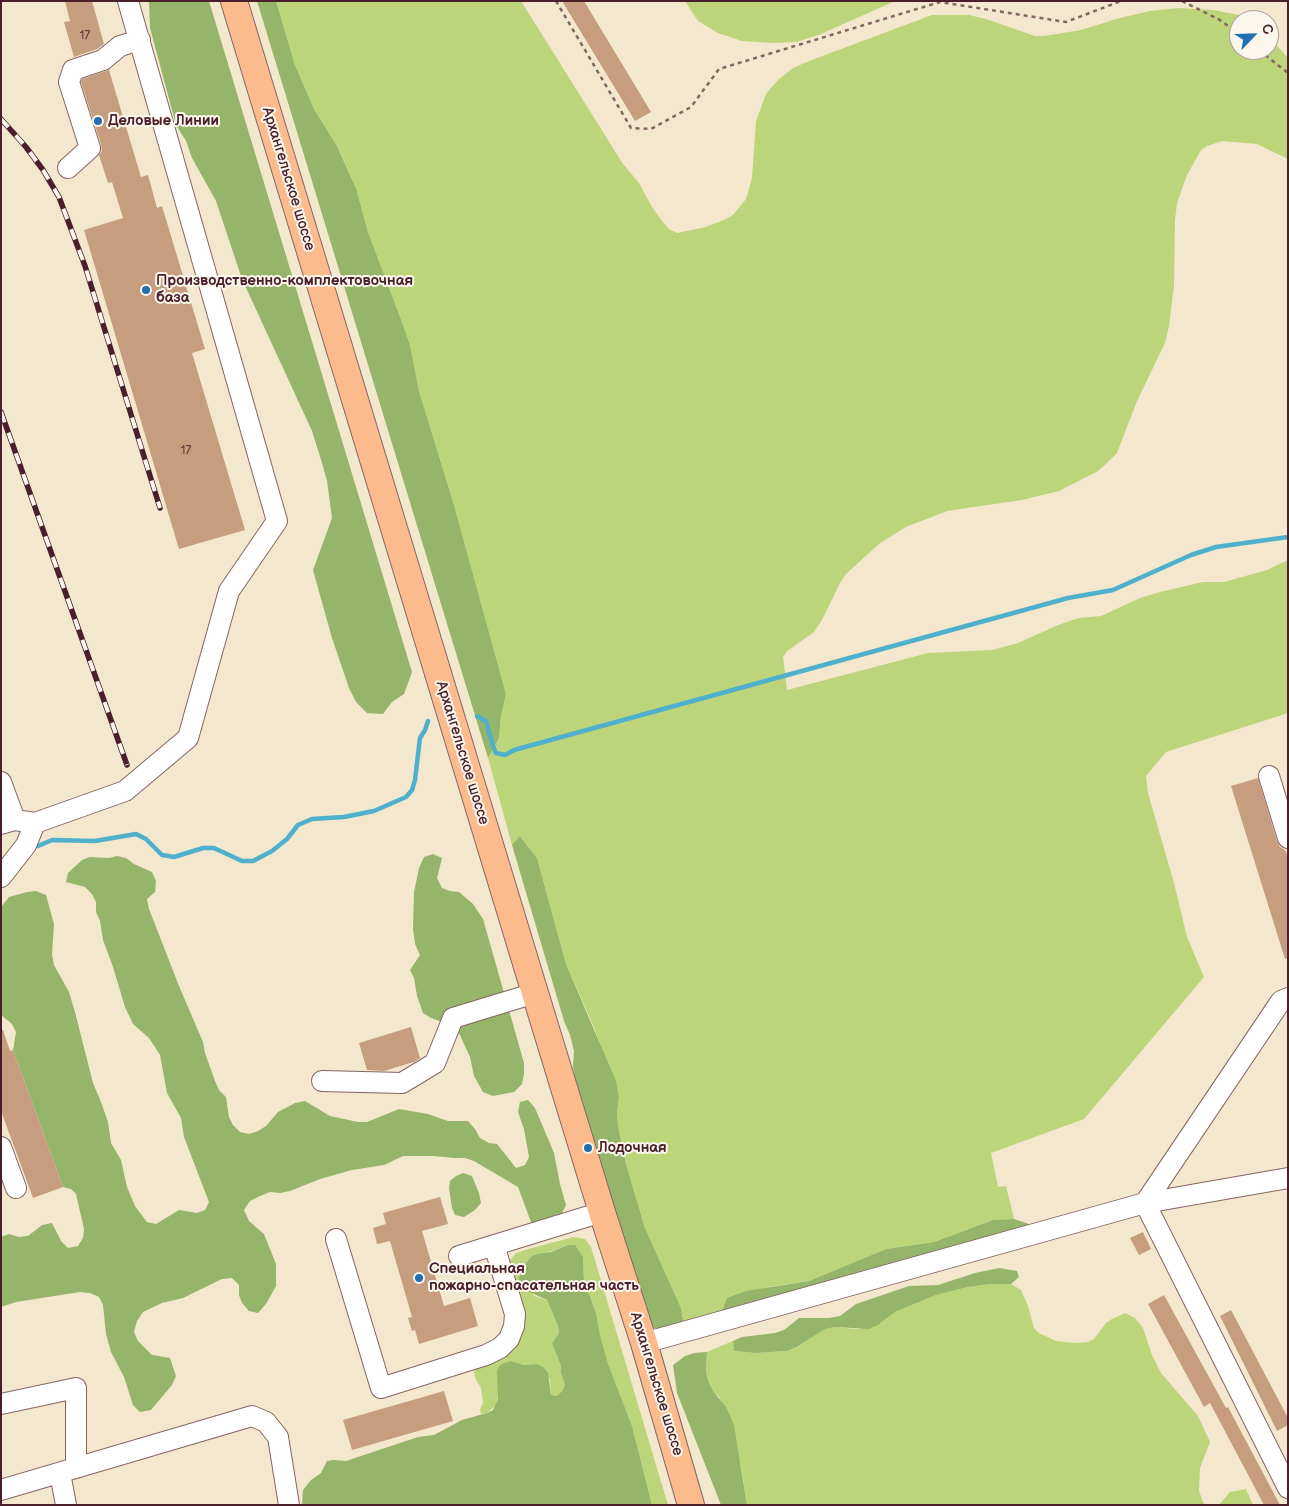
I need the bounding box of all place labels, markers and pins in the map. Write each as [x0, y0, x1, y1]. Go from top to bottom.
place label: Деловые Линии [108, 112, 219, 130]
marker: Деловые Линии [92, 115, 104, 127]
place label: Производственно-комплектовочная база [156, 272, 413, 307]
marker: Производственно-комплектовочная база [140, 284, 152, 296]
place label: Лодочная [598, 1139, 667, 1157]
marker: Лодочная [582, 1142, 594, 1154]
place label: Специальная пожарно-спасательная часть [429, 1260, 639, 1295]
marker: Специальная пожарно-спасательная часть [413, 1272, 425, 1284]

